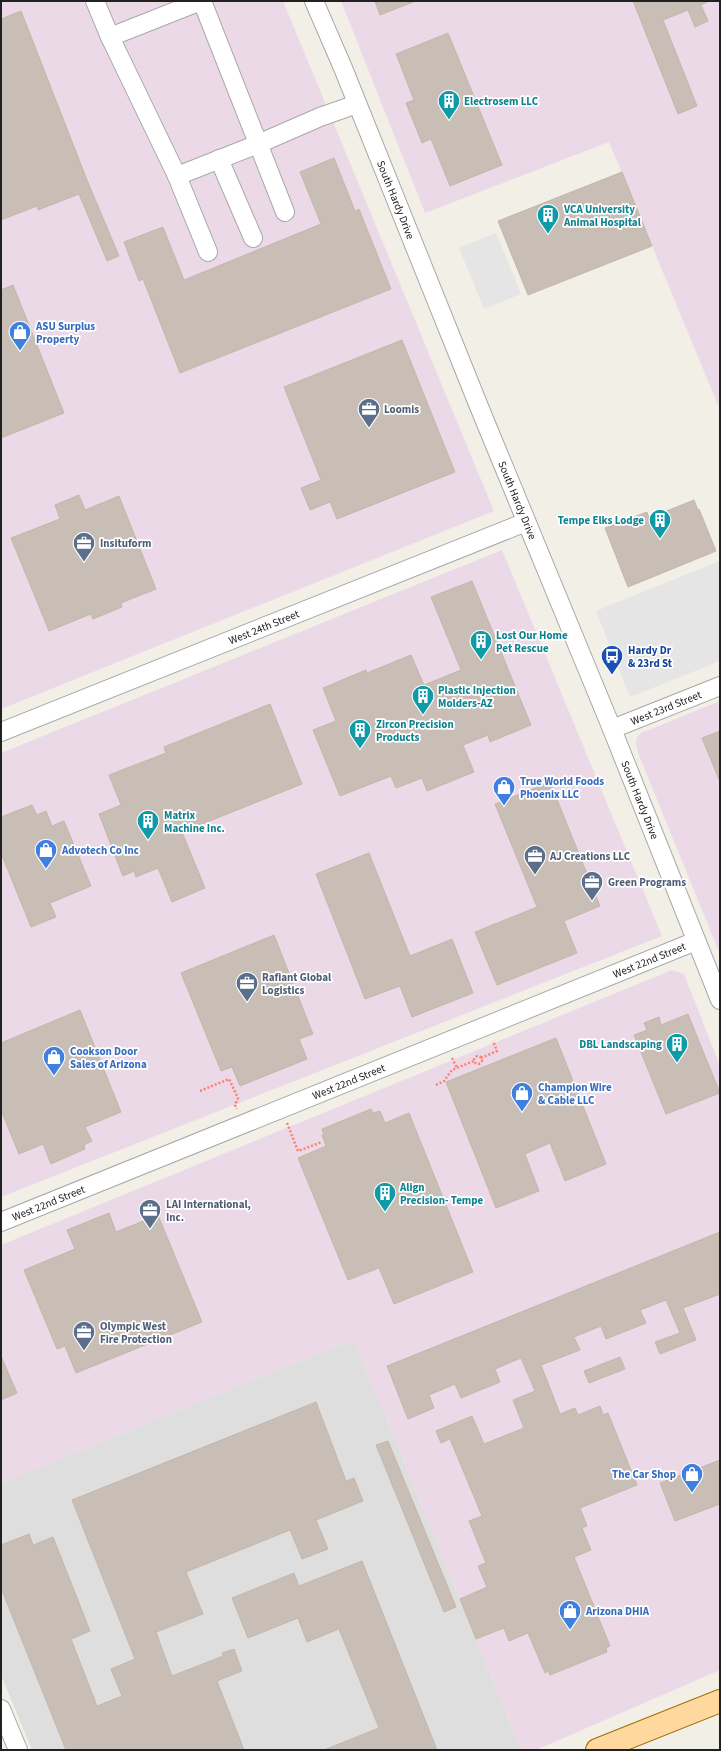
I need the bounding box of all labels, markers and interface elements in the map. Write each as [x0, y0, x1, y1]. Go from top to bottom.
building icon: Electrosem LLC [436, 88, 462, 121]
place label: Electrosem LLC [464, 94, 539, 109]
street label: South Hardy Drive [373, 158, 418, 242]
building icon: VCA University Animal Hospital [535, 202, 561, 235]
place label: VCA University Animal Hospital [563, 202, 642, 230]
shop icon: ASU Surplus Property [7, 319, 33, 352]
place label: ASU Surplus Property [35, 319, 95, 347]
office icon: Loomis [356, 396, 382, 429]
place label: Loomis [384, 402, 419, 417]
street label: South Hardy Drive [494, 459, 540, 542]
building icon: Tempe Elks Lodge [647, 507, 673, 540]
place label: Tempe Elks Lodge [558, 513, 644, 528]
office icon: Insituform [71, 530, 97, 563]
place label: Insituform [100, 536, 152, 551]
street label: West 24th Street [226, 606, 302, 648]
building icon: Lost Our Home Pet Rescue [468, 628, 494, 661]
place label: Lost Our Home Pet Rescue [496, 628, 568, 656]
bus stop icon: Hardy Dr & 23rd St [599, 643, 625, 676]
place label: Hardy Dr & 23rd St [628, 643, 673, 671]
building icon: Plastic Injection Molders-AZ [410, 683, 436, 716]
place label: Plastic Injection Molders-AZ [438, 683, 516, 711]
street label: West 23rd Street [628, 687, 704, 729]
building icon: Zircon Precision Products [347, 717, 373, 750]
place label: Zircon Precision Products [376, 717, 454, 745]
street label: South Hardy Drive [617, 759, 662, 842]
shop icon: True World Foods Phoenix LLC [491, 774, 517, 807]
place label: True World Foods Phoenix LLC [520, 774, 604, 802]
building icon: Matrix Machine Inc. [135, 808, 161, 841]
place label: Matrix Machine Inc. [164, 808, 225, 836]
shop icon: Advotech Co Inc [33, 837, 59, 870]
place label: Advotech Co Inc [61, 843, 139, 858]
office icon: AJ Creations LLC [522, 843, 548, 876]
place label: AJ Creations LLC [549, 849, 631, 864]
office icon: Green Programs [579, 869, 605, 902]
place label: Green Programs [608, 875, 686, 890]
street label: West 22nd Street [611, 939, 688, 982]
office icon: Rafiant Global Logistics [234, 970, 260, 1003]
place label: Rafiant Global Logistics [262, 970, 332, 998]
building icon: DBL Landscaping [664, 1031, 690, 1064]
place label: DBL Landscaping [579, 1037, 662, 1052]
shop icon: Cookson Door Sales of Arizona [41, 1044, 67, 1077]
place label: Cookson Door Sales of Arizona [70, 1044, 147, 1072]
street label: West 22nd Street [310, 1060, 388, 1103]
shop icon: Champion Wire & Cable LLC [509, 1080, 535, 1113]
place label: Champion Wire & Cable LLC [538, 1080, 612, 1108]
building icon: Align Precision- Tempe [372, 1180, 398, 1213]
place label: Align Precision- Tempe [399, 1180, 484, 1208]
street label: West 22nd Street [10, 1182, 87, 1225]
office icon: LAI International, Inc. [137, 1197, 163, 1230]
place label: LAI International, Inc. [166, 1197, 251, 1225]
office icon: Olympic West Fire Protection [71, 1319, 97, 1352]
place label: Olympic West Fire Protection [100, 1319, 172, 1347]
shop icon: The Car Shop [679, 1461, 705, 1494]
place label: The Car Shop [612, 1467, 676, 1482]
shop icon: Arizona DHIA [557, 1598, 583, 1631]
place label: Arizona DHIA [585, 1604, 650, 1619]

